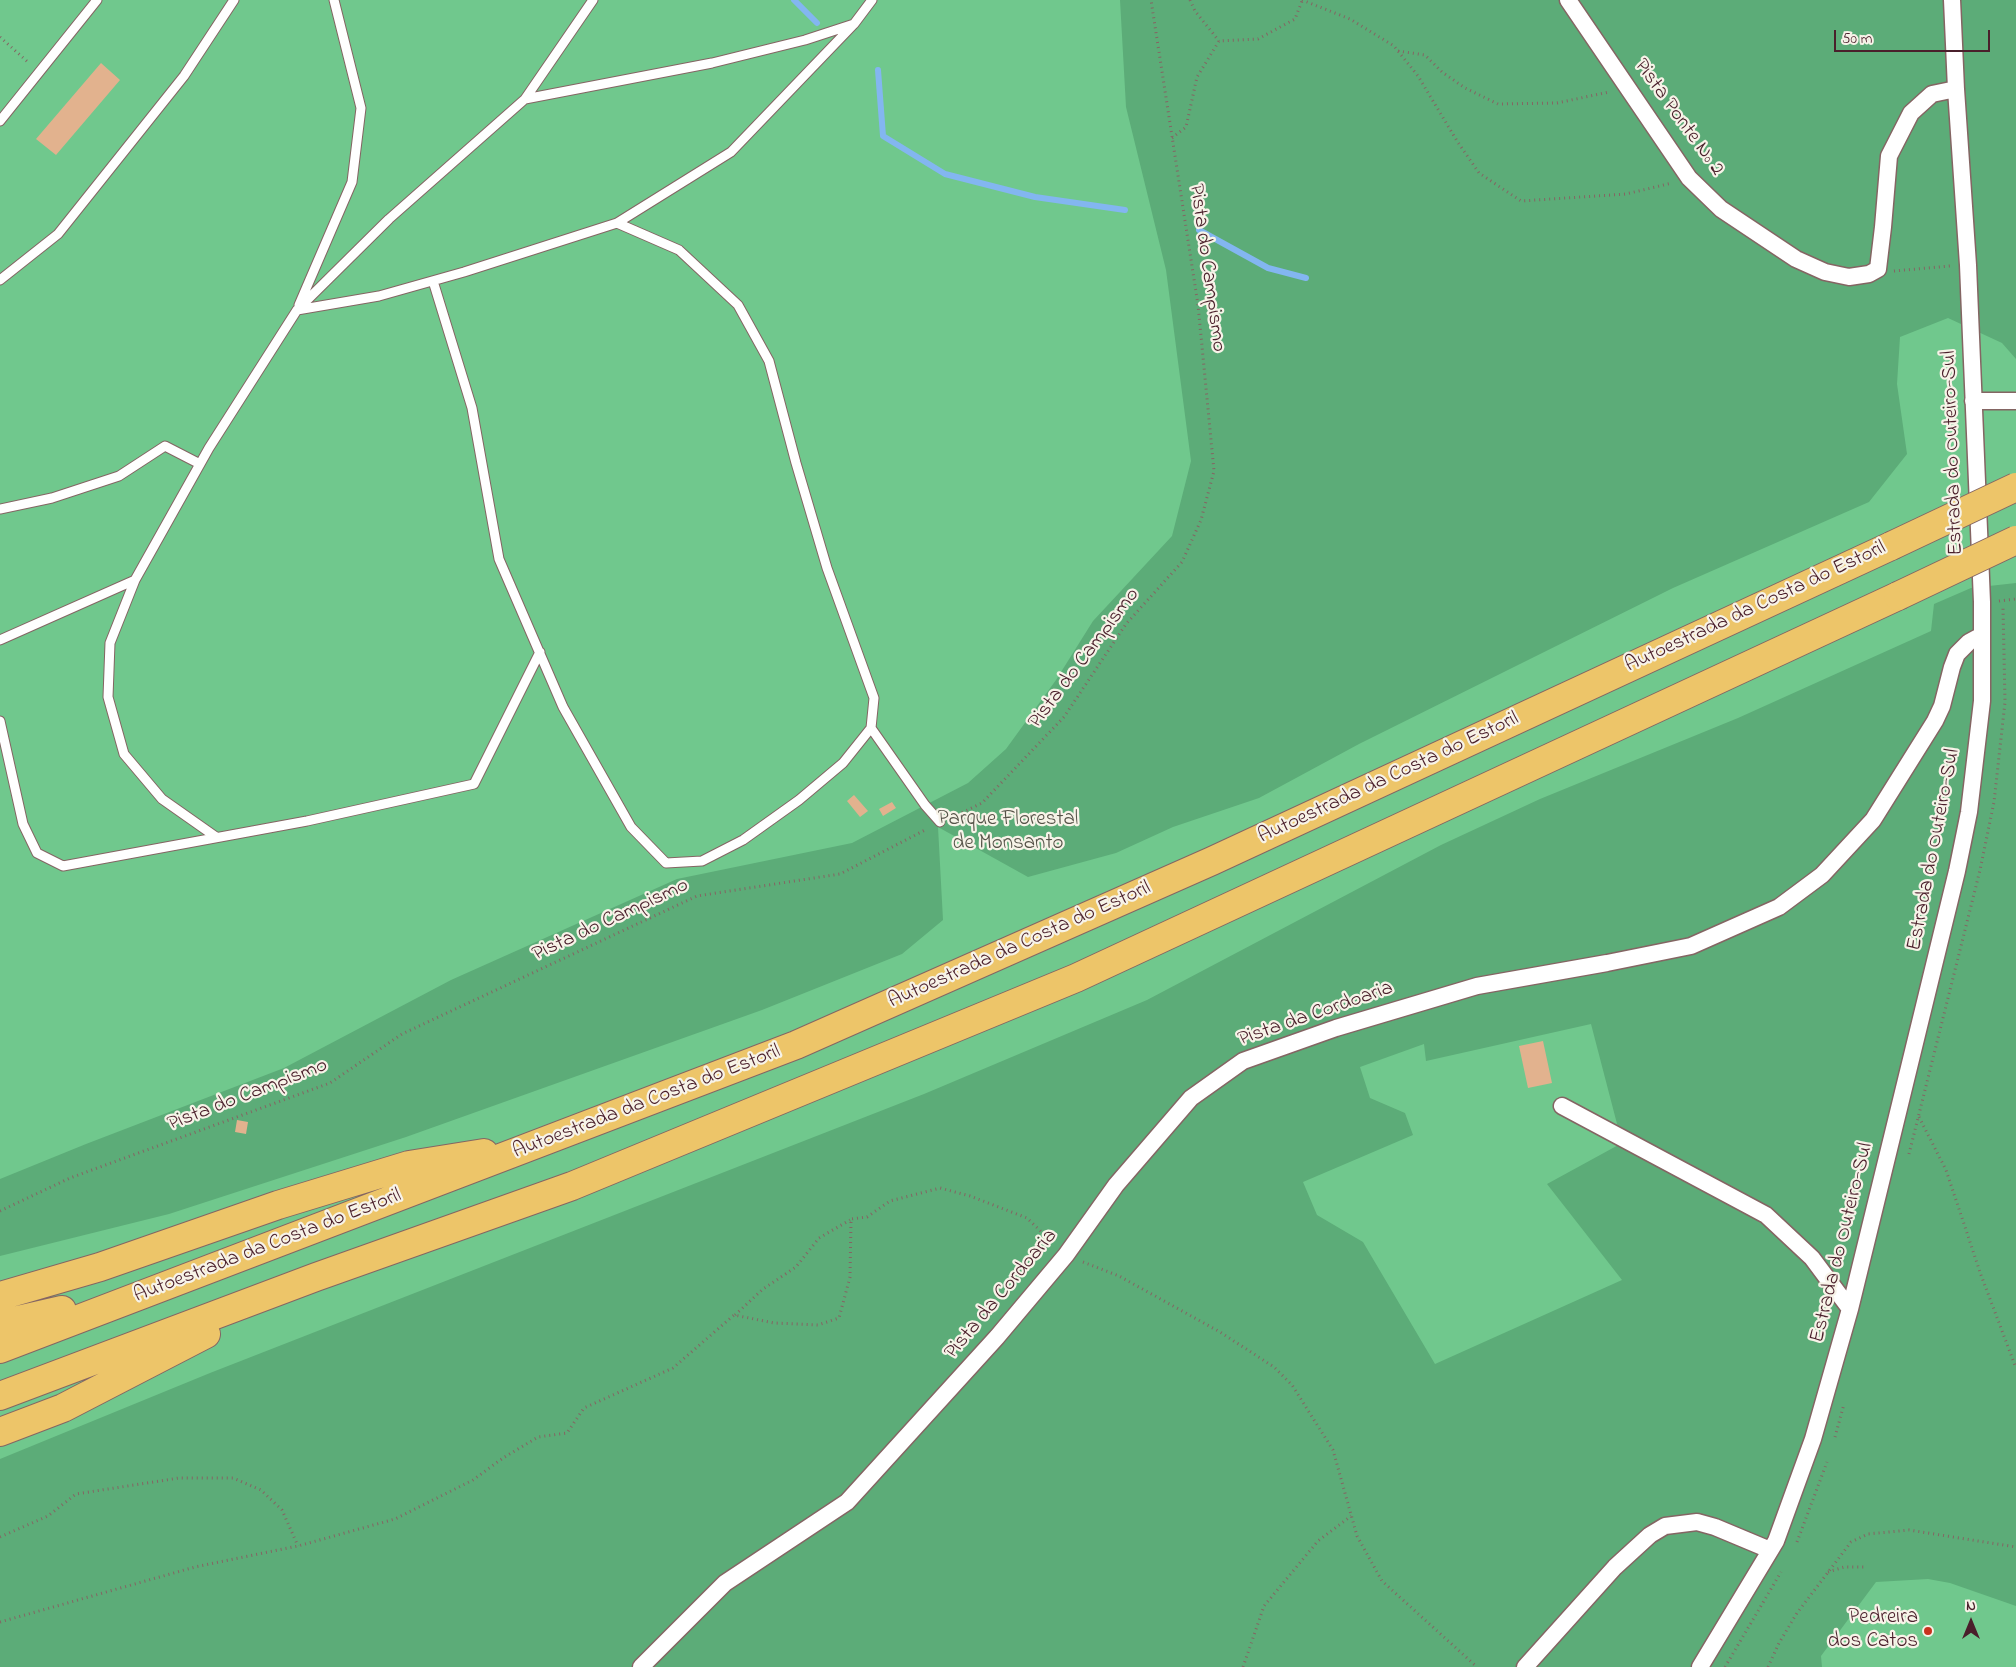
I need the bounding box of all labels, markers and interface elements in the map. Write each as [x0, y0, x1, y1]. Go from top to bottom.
scale bar [1836, 20, 1992, 52]
text: 50 m [1842, 28, 1872, 50]
street label: Pista Ponte Nº 2 [1627, 55, 1729, 181]
street label: Pista do Campismo [1182, 182, 1230, 354]
street label: Estrada do Outeiro-Sul [1938, 350, 1970, 556]
street label: Autoestrada da Costa do Estoril [1622, 536, 1890, 680]
street label: Pista do Campismo [1024, 584, 1146, 734]
street label: Autoestrada da Costa do Estoril [1255, 707, 1523, 851]
street label: Estrada do Outeiro-Sul [1903, 747, 1967, 953]
park label: Parque Florestal de Monsanto [938, 808, 1078, 858]
street label: Pista do Campismo [529, 874, 693, 968]
street label: Autoestrada da Costa do Estoril [885, 877, 1155, 1015]
street label: Pista da Cordoaria [1235, 977, 1397, 1053]
street label: Autoestrada da Costa do Estoril [510, 1040, 784, 1166]
street label: Pista do Campismo [164, 1054, 332, 1138]
street label: Estrada do Outeiro-Sul [1806, 1141, 1880, 1345]
street label: Autoestrada da Costa do Estoril [131, 1184, 405, 1310]
street label: Pista da Cordoaria [940, 1225, 1064, 1365]
text: N [1966, 1596, 1976, 1617]
north arrow [1946, 1597, 1996, 1647]
place label: Pedreira dos Catos [1828, 1606, 1918, 1656]
marker: Pedreira dos Catos [1922, 1625, 1934, 1637]

